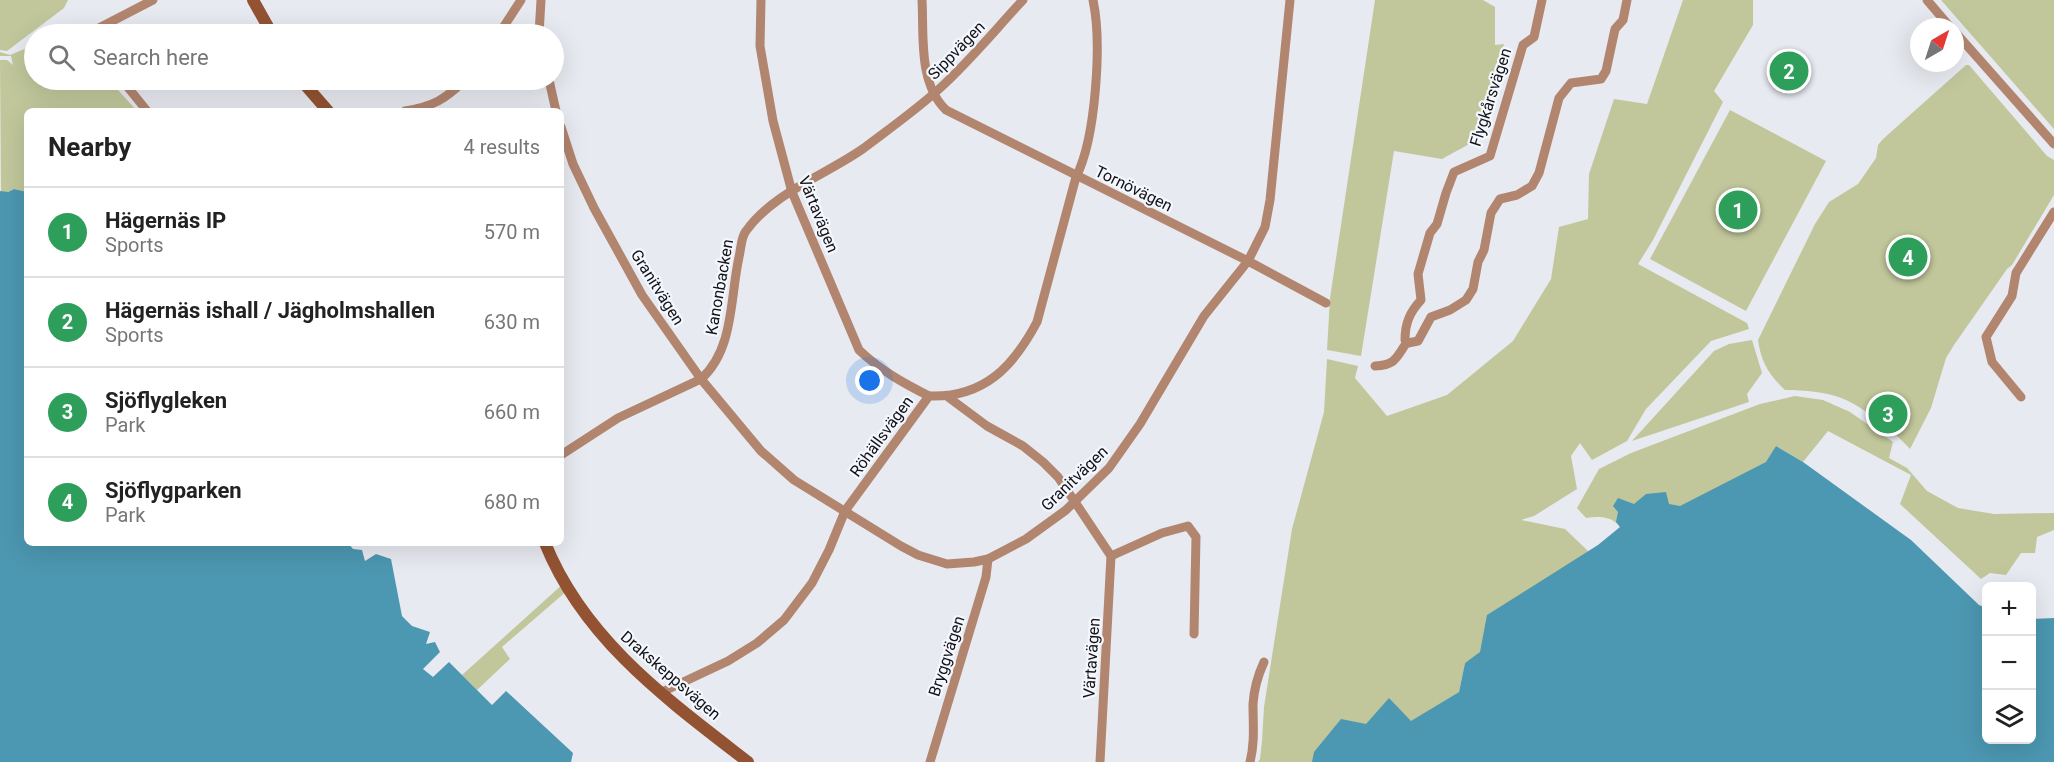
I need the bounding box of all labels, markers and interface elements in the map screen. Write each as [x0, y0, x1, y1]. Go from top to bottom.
street label: Sippvägen [924, 17, 989, 84]
north arrow [1910, 18, 1964, 72]
search box [24, 24, 564, 90]
icon: search [45, 41, 78, 74]
text: Search here [93, 45, 209, 70]
street label: Flygkårsvägen [1466, 46, 1515, 149]
pin: 2 [1770, 48, 1808, 94]
text: Nearby [48, 132, 131, 162]
text: 4 results [464, 135, 540, 159]
street label: Tornövägen [1092, 162, 1176, 215]
street label: Värtavägen [795, 173, 842, 255]
pin: 1 [1718, 188, 1758, 232]
text: Hägernäs IP [105, 208, 226, 233]
text: 1 [62, 220, 73, 244]
text: 570 m [484, 220, 540, 244]
text: Sports [105, 233, 164, 257]
pin: 4 [1888, 234, 1928, 280]
street label: Kanonbacken [702, 238, 737, 336]
street label: Granitvägen [627, 246, 688, 328]
text: Hägernäs ishall / Jägholmshallen [105, 298, 435, 323]
text: 2 [62, 310, 73, 334]
text: 630 m [484, 310, 540, 334]
text: Sports [105, 323, 164, 347]
your location [855, 366, 884, 395]
text: Sjöflygleken [105, 388, 227, 413]
street label: Röhällsvägen [846, 392, 917, 480]
pin: 3 [1868, 392, 1908, 436]
text: 3 [62, 400, 73, 424]
text: 660 m [484, 400, 540, 424]
text: Park [105, 413, 145, 437]
street label: Granitvägen [1037, 442, 1112, 515]
text: Sjöflygparken [105, 478, 242, 503]
text: 4 [62, 490, 73, 514]
text: 680 m [484, 490, 540, 514]
text: Park [105, 503, 145, 527]
map controls [1982, 582, 2036, 744]
button: + [1982, 582, 2036, 636]
street label: Bryggvägen [925, 613, 968, 699]
street label: Värtavägen [1079, 617, 1104, 699]
street label: Drakskeppsvägen [617, 627, 724, 724]
button: − [1982, 636, 2036, 690]
button: layers [1982, 690, 2036, 744]

